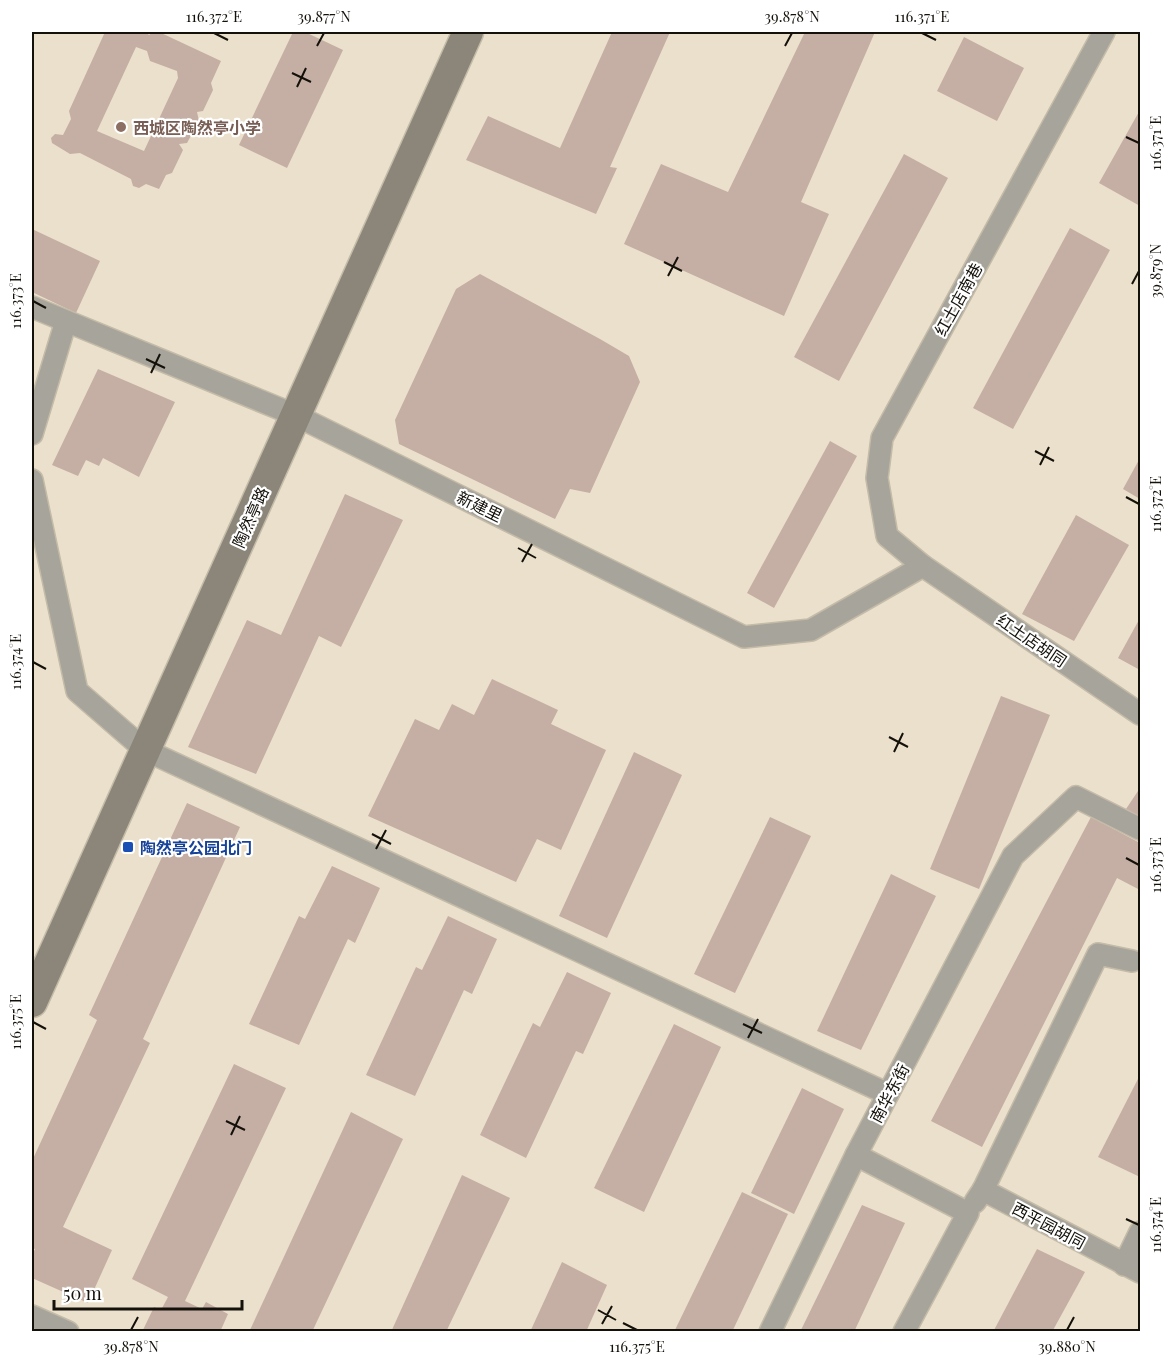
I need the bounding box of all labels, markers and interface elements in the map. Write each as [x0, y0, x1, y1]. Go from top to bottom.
text: 116.372°E [186, 6, 242, 26]
text: 39.877°N [297, 6, 351, 26]
text: 39.878°N [764, 6, 820, 26]
text: 116.371°E [895, 6, 949, 26]
text: 116.371°E [1145, 116, 1165, 170]
place label: 西城区陶然亭小学 [133, 117, 261, 138]
marker: 西城区陶然亭小学 [114, 120, 128, 134]
text: 39.879°N [1145, 243, 1165, 298]
street label: 红土店南巷 [929, 259, 987, 339]
text: 116.373°E [5, 273, 25, 329]
text: 116.372°E [1145, 476, 1165, 532]
street label: 陶然亭路 [227, 483, 273, 551]
street label: 新建里 [454, 486, 506, 526]
street label: 红土店胡同 [993, 609, 1071, 671]
text: 116.374°E [5, 634, 25, 690]
place label: 陶然亭公园北门 [140, 837, 252, 858]
text: 116.373°E [1145, 837, 1165, 893]
marker: 陶然亭公园北门 [121, 840, 135, 854]
text: 116.375°E [5, 994, 25, 1050]
street label: 南华东街 [865, 1060, 913, 1126]
street label: 西平园胡同 [1009, 1197, 1089, 1253]
text: 116.374°E [1145, 1197, 1165, 1253]
scale bar [54, 1273, 242, 1311]
text: 50 m [63, 1281, 102, 1305]
text: 39.878°N [103, 1336, 159, 1356]
text: 116.375°E [609, 1336, 665, 1356]
text: 39.880°N [1038, 1336, 1096, 1356]

